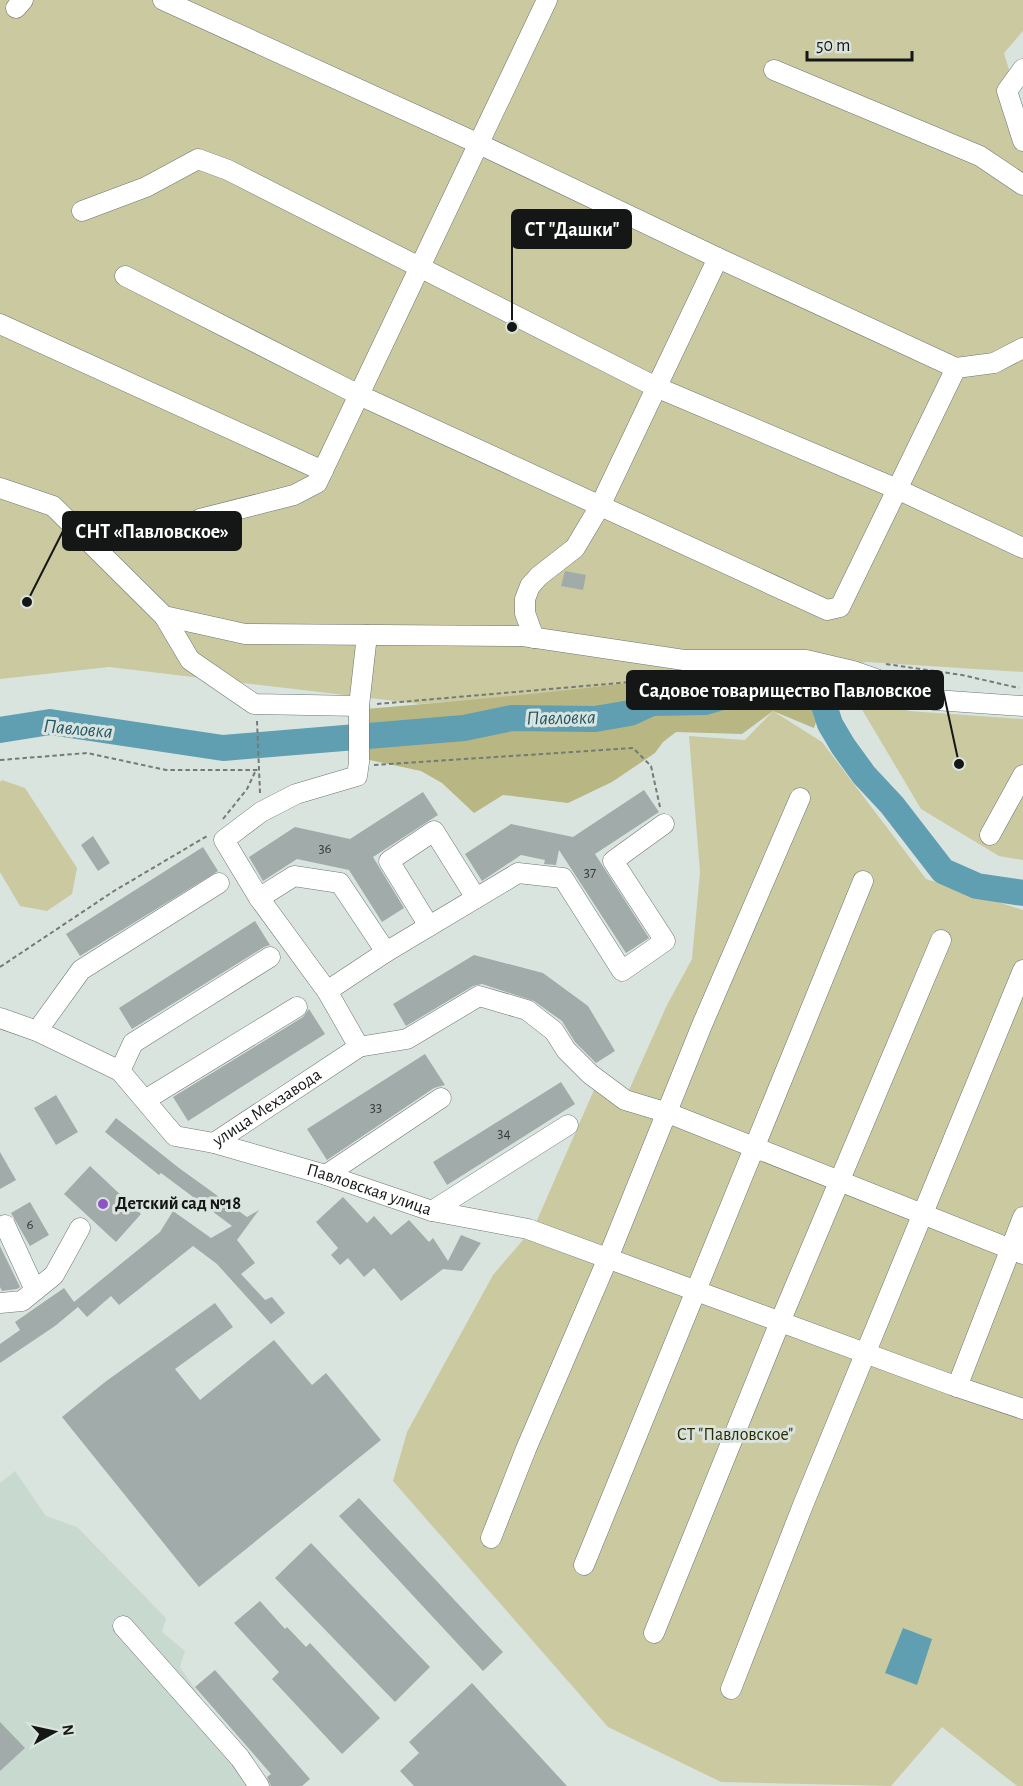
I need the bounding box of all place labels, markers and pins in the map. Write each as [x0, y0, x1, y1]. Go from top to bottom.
callout: СТ "Дашки" [512, 210, 631, 248]
callout: СНТ «Павловское» [63, 512, 241, 550]
callout: Садовое товарищество Павловское [627, 671, 943, 709]
place label: Детский сад №18 [115, 1195, 241, 1213]
marker: Детский сад №18 [96, 1197, 110, 1211]

